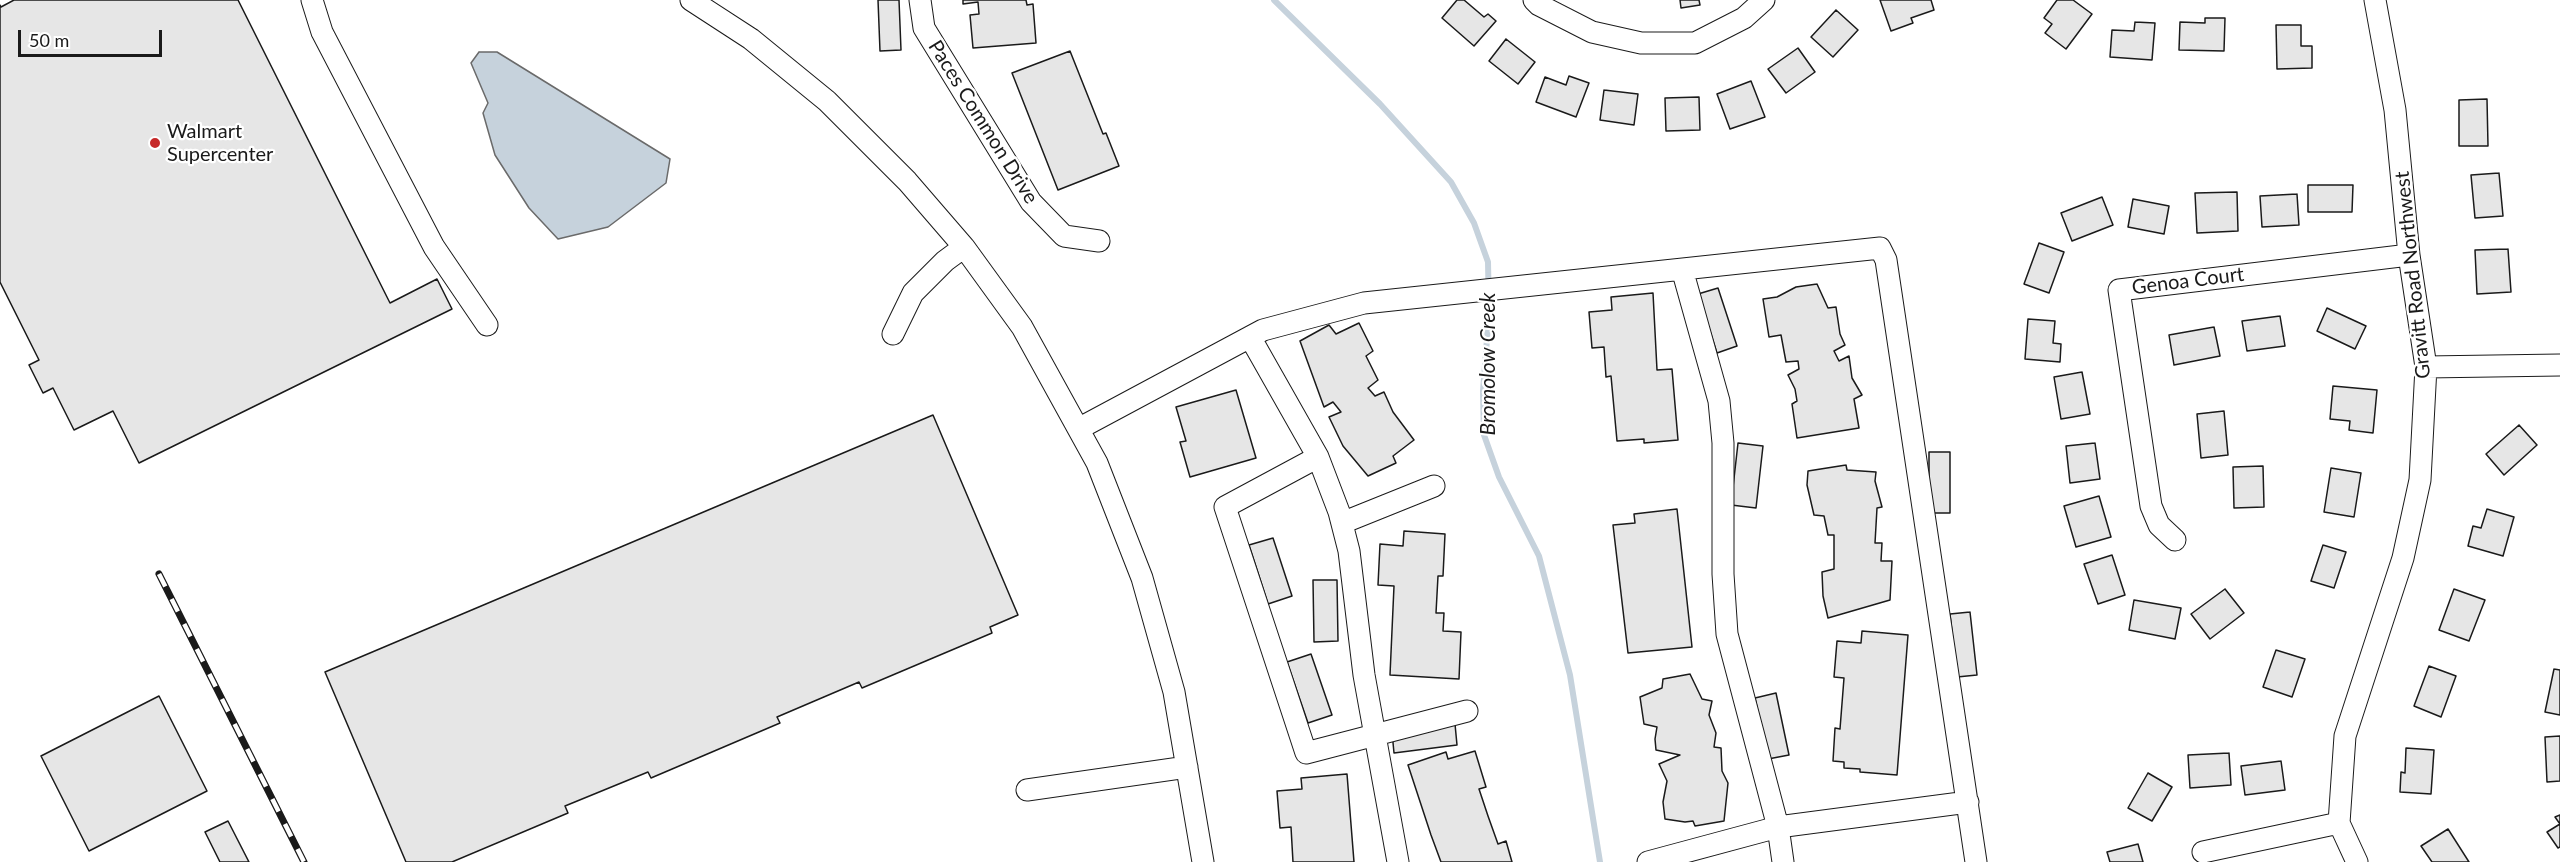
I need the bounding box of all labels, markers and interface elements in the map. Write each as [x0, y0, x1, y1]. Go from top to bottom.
scale bar [21, 18, 165, 56]
text: 50 m [29, 29, 69, 51]
street label: Paces Common Drive [923, 36, 1043, 208]
place label: Walmart Supercenter [167, 120, 273, 167]
marker: Walmart Supercenter [148, 136, 162, 150]
street label: Gravitt Road Northwest [2390, 170, 2436, 380]
street label: Genoa Court [2131, 262, 2245, 300]
water label: Bromolow Creek [1475, 293, 1501, 435]

